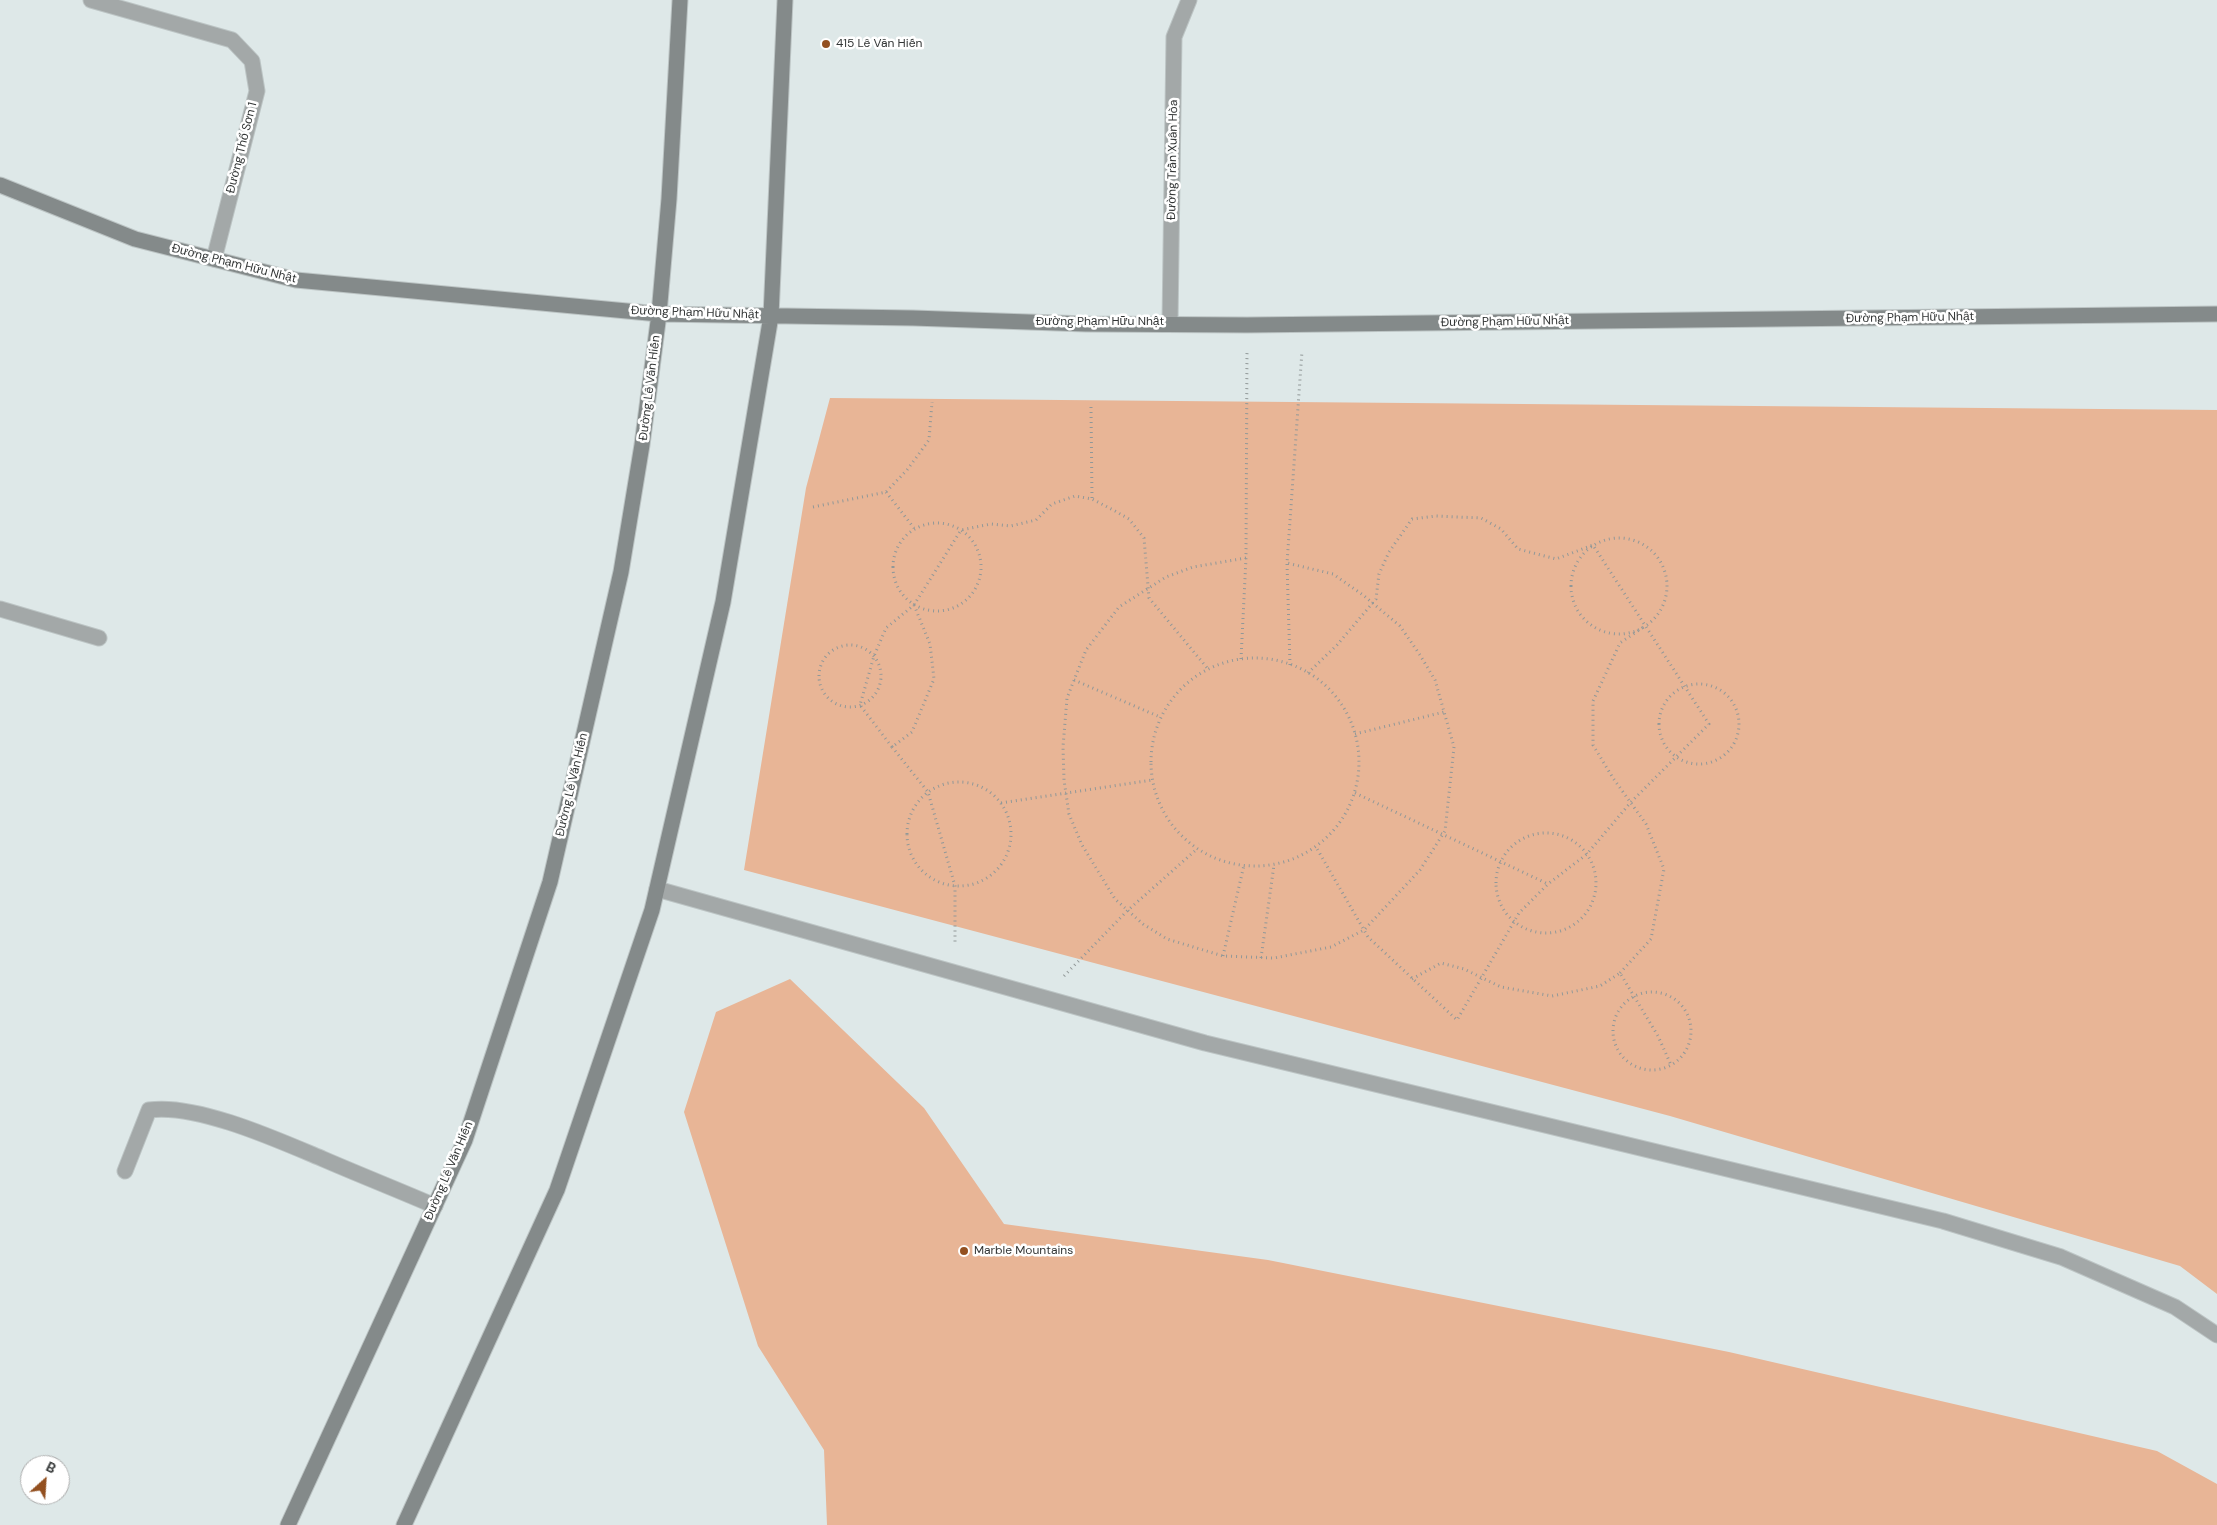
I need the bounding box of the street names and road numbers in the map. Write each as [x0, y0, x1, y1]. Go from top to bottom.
street label: Đường Trần Xuân Hòa [1165, 100, 1181, 220]
street label: Đường Thổ Sơn 1 [224, 101, 260, 195]
street label: Đường Phạm Hữu Nhật [170, 241, 298, 287]
street label: Đường Phạm Hữu Nhật [631, 304, 759, 322]
street label: Đường Phạm Hữu Nhật [1846, 310, 1974, 326]
street label: Đường Phạm Hữu Nhật [1441, 314, 1569, 330]
street label: Đường Phạm Hữu Nhật [1036, 315, 1164, 329]
street label: Đường Lê Văn Hiến [636, 335, 664, 441]
street label: Đường Lê Văn Hiến [553, 732, 591, 838]
street label: Đường Lê Văn Hiến [422, 1119, 476, 1223]

